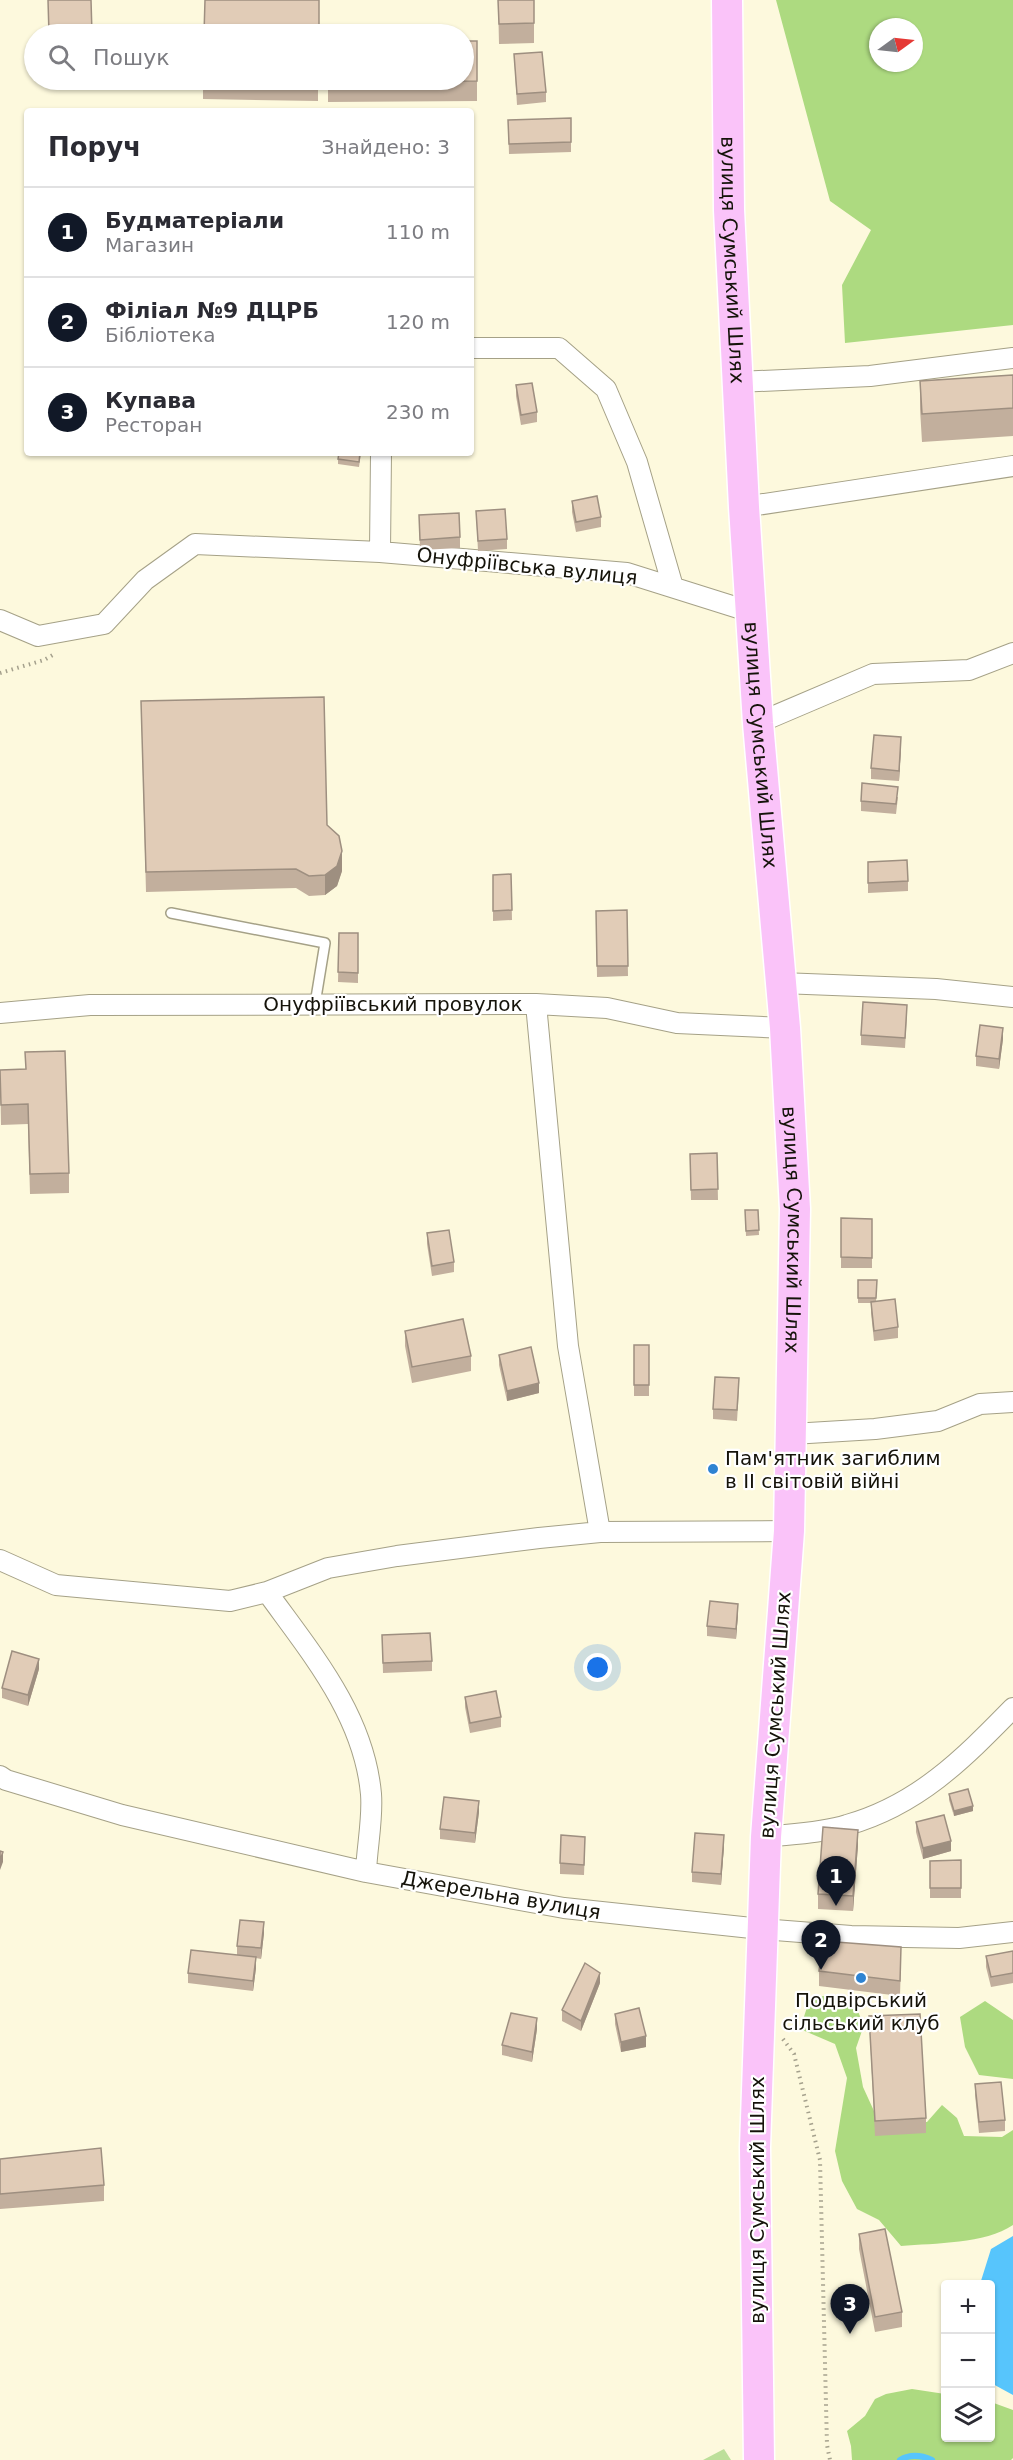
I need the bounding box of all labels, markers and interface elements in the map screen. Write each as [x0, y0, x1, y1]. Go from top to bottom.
north arrow [869, 18, 923, 72]
search box [24, 24, 474, 90]
icon: search [45, 41, 78, 74]
text: Пошук [93, 45, 169, 70]
text: Поруч [48, 132, 141, 162]
text: Знайдено: 3 [322, 135, 450, 159]
street label: вулиця Сумський Шлях [716, 136, 750, 384]
text: Будматеріали [105, 208, 284, 233]
text: 1 [61, 220, 74, 244]
text: 110 m [386, 220, 450, 244]
text: Магазин [105, 233, 194, 257]
text: Філіал №9 ДЦРБ [105, 298, 319, 323]
text: 2 [61, 310, 74, 334]
text: 120 m [386, 310, 450, 334]
text: Бібліотека [105, 323, 215, 347]
text: Купава [105, 388, 196, 413]
text: 3 [61, 400, 74, 424]
text: 230 m [386, 400, 450, 424]
text: Ресторан [105, 413, 202, 437]
street label: Онуфріївська вулиця [415, 542, 639, 590]
street label: вулиця Сумський Шлях [739, 621, 783, 870]
street label: Онуфріївський провулок [263, 992, 523, 1016]
street label: вулиця Сумський Шлях [777, 1105, 807, 1354]
place label: Пам'ятник загиблим в II світовій війні [725, 1446, 941, 1493]
marker: Пам'ятник загиблим в II світовій війні [706, 1462, 720, 1476]
street label: вулиця Сумський Шлях [754, 1591, 796, 1839]
your location [583, 1653, 612, 1682]
pin: 1 [816, 1856, 856, 1906]
street label: Джерельна вулиця [399, 1866, 603, 1924]
pin: 2 [802, 1920, 840, 1970]
marker: Подвірський сільський клуб [854, 1971, 868, 1985]
place label: Подвірський сільський клуб [782, 1988, 940, 2035]
street label: вулиця Сумський Шлях [745, 2076, 769, 2324]
map controls [941, 2280, 995, 2442]
button: + [941, 2280, 995, 2334]
pin: 3 [830, 2284, 870, 2334]
button: − [941, 2334, 995, 2388]
button: layers [941, 2388, 995, 2442]

